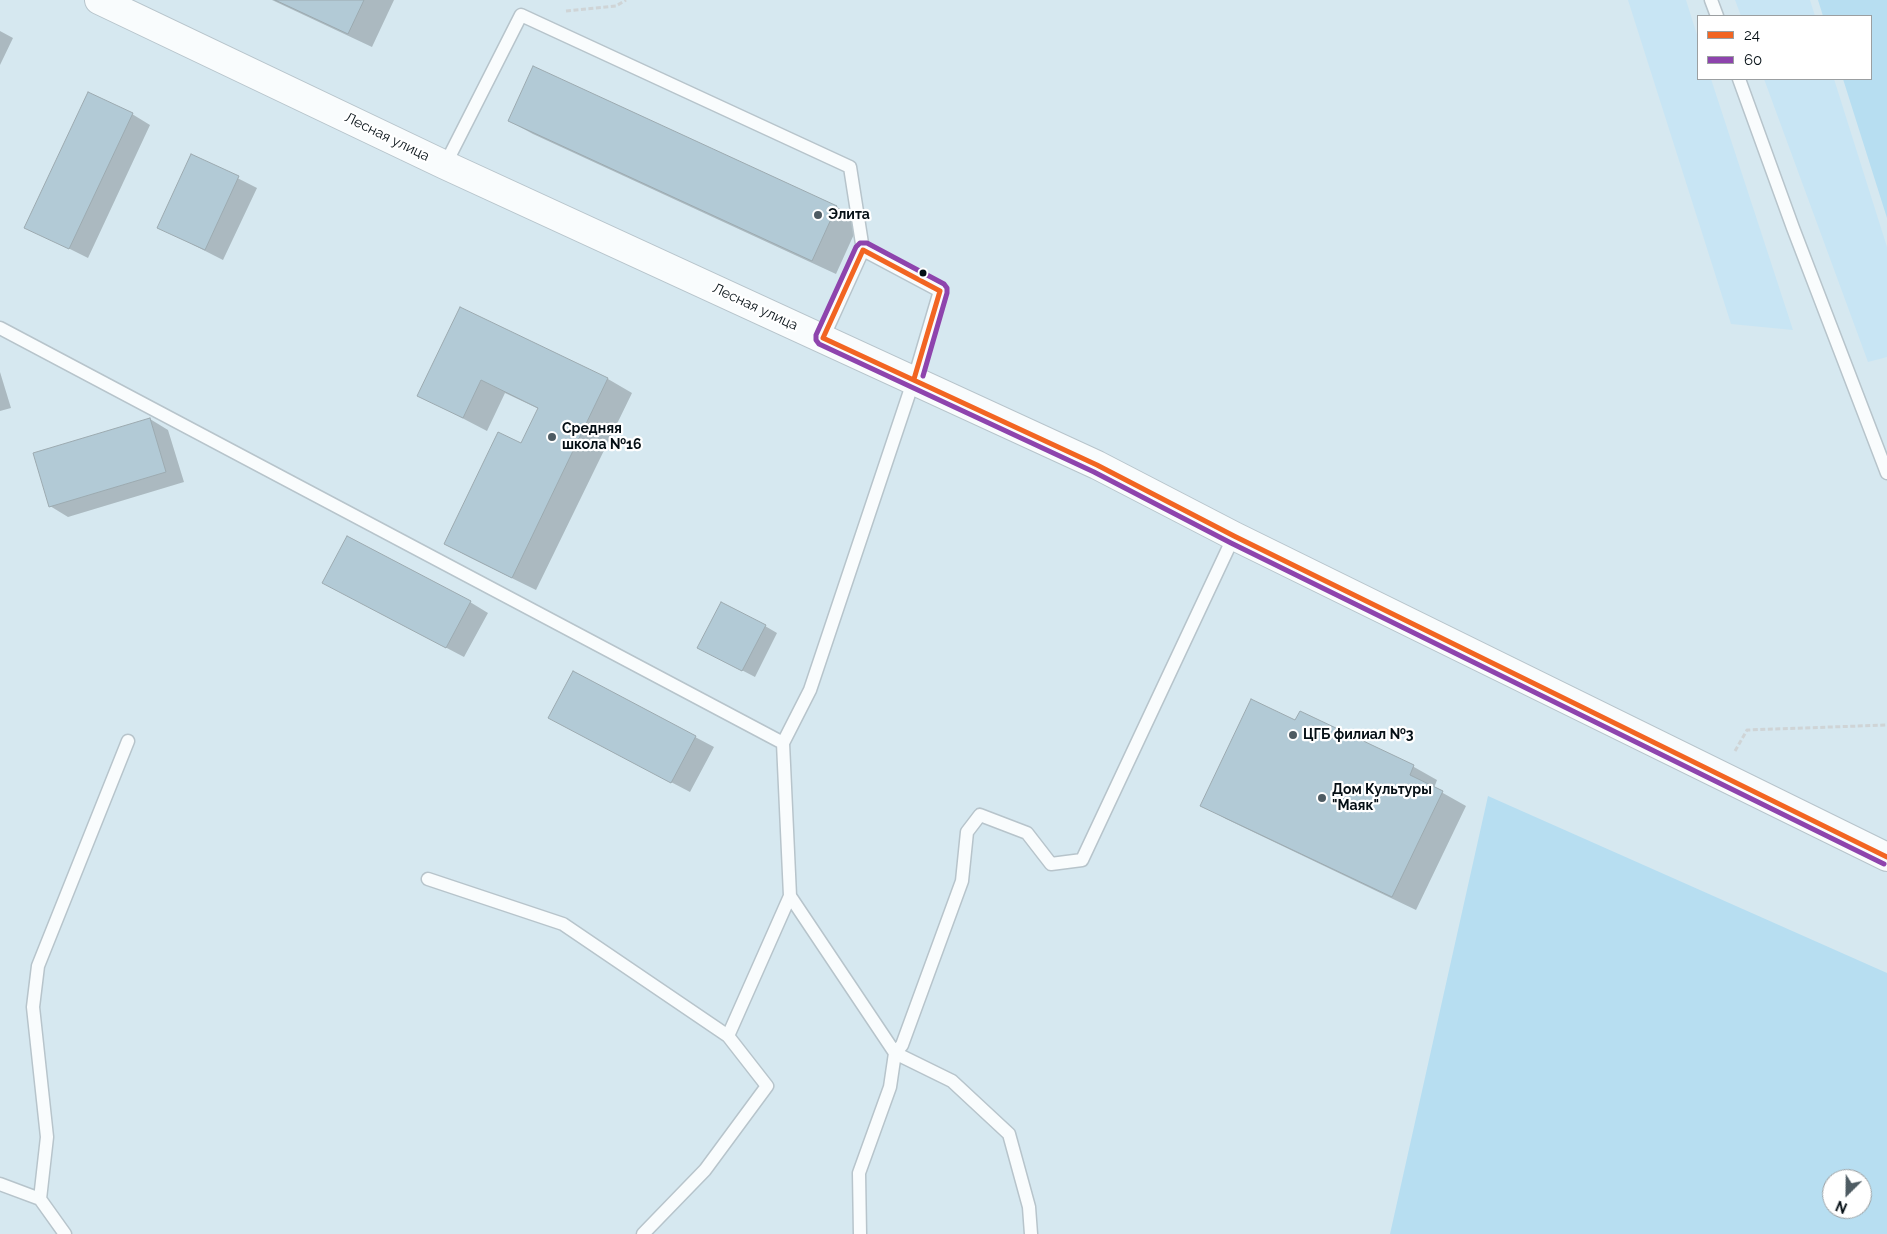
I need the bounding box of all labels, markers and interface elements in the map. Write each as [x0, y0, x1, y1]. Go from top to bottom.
legend [1697, 15, 1872, 80]
text: 24 [1744, 26, 1760, 44]
text: 60 [1744, 51, 1762, 69]
street label: Лесная улица [342, 109, 432, 165]
place label: Элита [828, 207, 870, 223]
marker: Элита [812, 209, 824, 221]
unlabelled marker [918, 268, 928, 278]
street label: Лесная улица [710, 280, 800, 334]
place label: Средняя школа №16 [562, 421, 641, 454]
marker: Средняя школа №16 [546, 431, 558, 443]
place label: ЦГБ филиал №3 [1303, 727, 1413, 743]
marker: ЦГБ филиал №3 [1287, 729, 1299, 741]
place label: Дом Культуры "Маяк" [1332, 782, 1432, 814]
marker: Дом Культуры "Маяк" [1316, 792, 1328, 804]
north arrow [1822, 1169, 1872, 1219]
text: N [1833, 1197, 1850, 1216]

